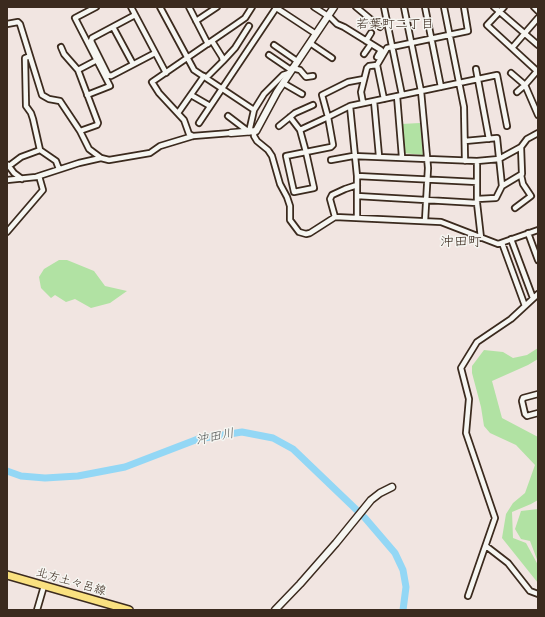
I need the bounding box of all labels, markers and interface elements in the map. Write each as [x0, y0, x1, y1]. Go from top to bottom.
district label: 若葉町二丁目 [356, 16, 434, 32]
district label: 沖田町 [440, 234, 482, 250]
water label: 沖田川 [194, 426, 236, 448]
street label: 北方土々呂線 [34, 565, 108, 599]

